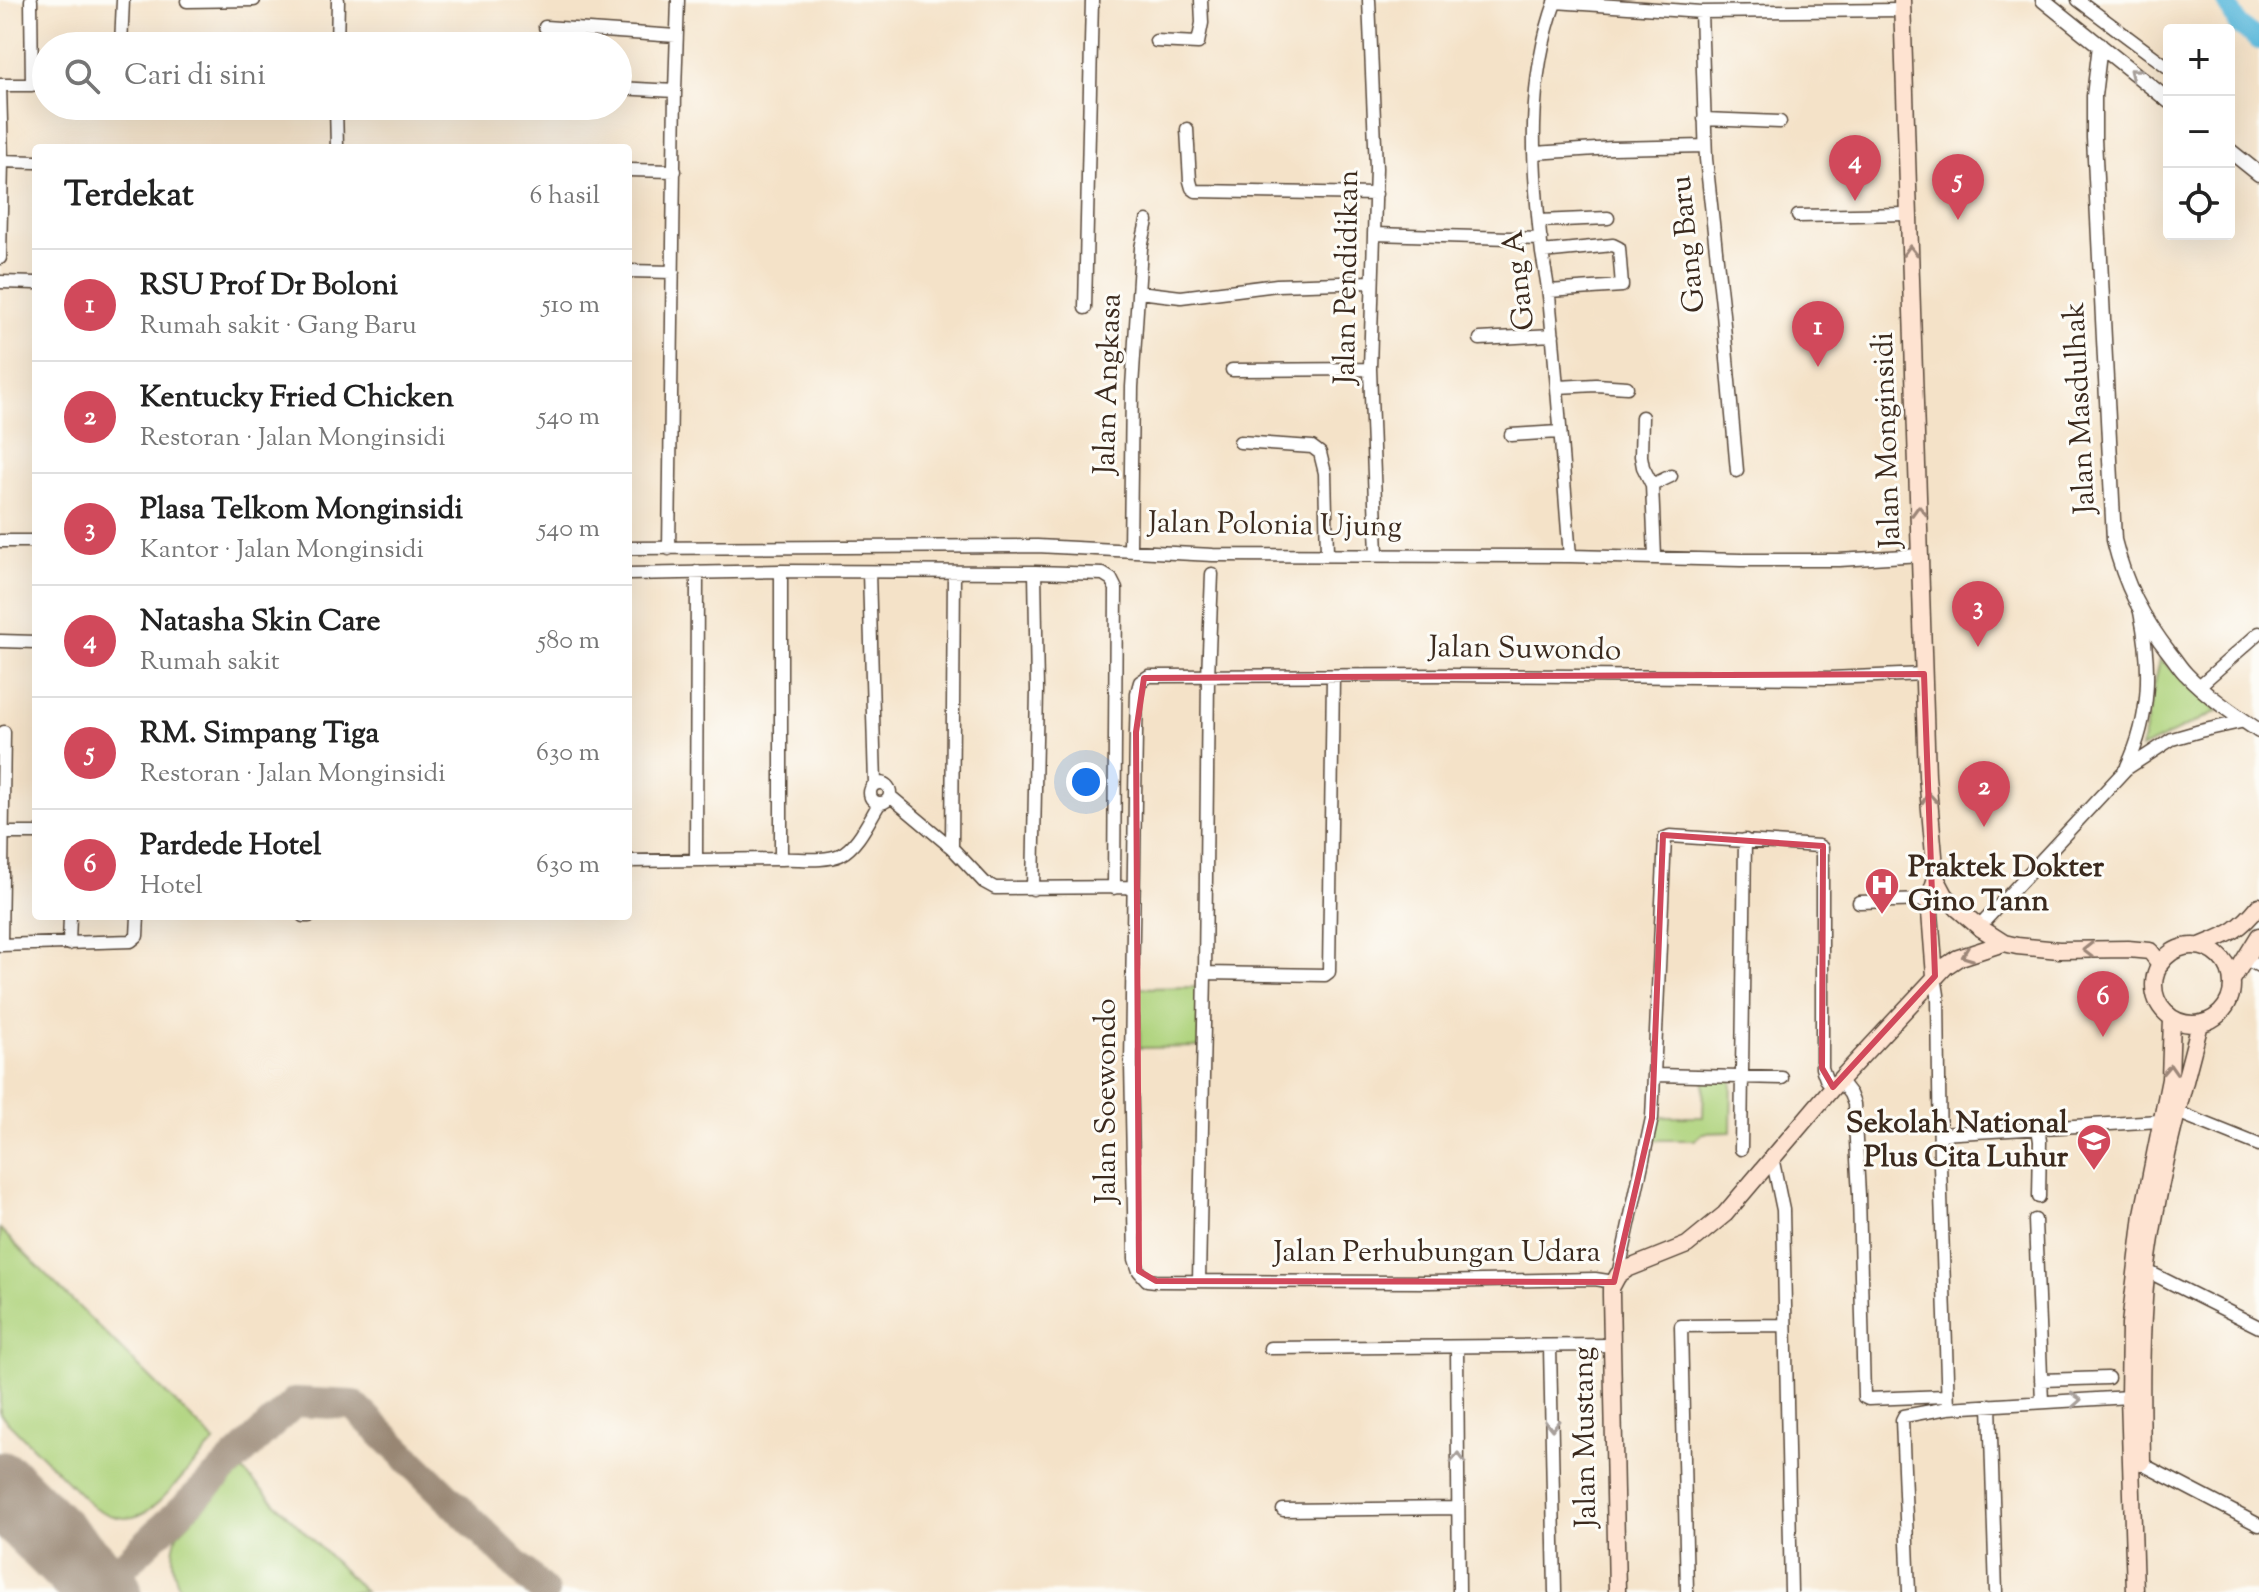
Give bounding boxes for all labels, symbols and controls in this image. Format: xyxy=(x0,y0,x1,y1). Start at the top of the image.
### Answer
map controls xyxy=(2163,24,2235,240)
button: + xyxy=(2163,24,2235,96)
search box xyxy=(32,32,632,120)
icon: search xyxy=(60,54,104,98)
text: Cari di sini xyxy=(124,55,266,98)
one-way arrow xyxy=(2129,68,2143,83)
button: − xyxy=(2163,96,2235,168)
pin: 4 xyxy=(1829,135,1881,201)
pin: 5 xyxy=(1932,154,1984,220)
button: locate xyxy=(2163,168,2235,240)
street label: Jalan Pendidikan xyxy=(1325,169,1371,387)
text: Terdekat xyxy=(64,172,194,221)
street label: Gang Baru xyxy=(1660,173,1718,315)
text: 6 hasil xyxy=(529,178,600,215)
street label: Gang A xyxy=(1492,227,1548,333)
one-way arrow xyxy=(1901,244,1918,257)
text: RSU Prof Dr Boloni xyxy=(140,265,398,308)
text: 1 xyxy=(86,287,94,324)
text: 510 m xyxy=(542,287,600,324)
street label: Jalan Angkasa xyxy=(1084,293,1134,477)
pin: 1 xyxy=(1792,301,1844,367)
street label: Jalan Masdulhak xyxy=(2054,301,2108,517)
text: Rumah sakit · Gang Baru xyxy=(140,308,417,345)
street label: Jalan Monginsidi xyxy=(1863,331,1913,551)
text: Kentucky Fried Chicken xyxy=(140,377,454,420)
text: 2 xyxy=(84,399,96,436)
text: 540 m xyxy=(537,399,600,436)
text: Restoran · Jalan Monginsidi xyxy=(140,420,446,457)
text: Plasa Telkom Monginsidi xyxy=(140,489,463,532)
street label: Jalan Polonia Ujung xyxy=(1146,502,1402,550)
one-way arrow xyxy=(1911,504,1928,517)
text: 3 xyxy=(85,511,95,548)
text: 540 m xyxy=(537,511,600,548)
text: Kantor · Jalan Monginsidi xyxy=(140,532,424,569)
pin: 3 xyxy=(1952,581,2004,647)
text: Natasha Skin Care xyxy=(140,601,380,644)
text: 4 xyxy=(83,623,97,660)
text: 580 m xyxy=(537,623,600,660)
street label: Jalan Suwondo xyxy=(1426,627,1622,673)
text: Rumah sakit xyxy=(140,644,280,681)
text: RM. Simpang Tiga xyxy=(140,713,379,756)
text: 5 xyxy=(86,735,94,772)
text: 630 m xyxy=(536,735,600,772)
text: Restoran · Jalan Monginsidi xyxy=(140,756,446,793)
pin: 2 xyxy=(1958,761,2010,827)
your location xyxy=(1066,762,1106,802)
one-way arrow xyxy=(1921,792,1938,805)
text: Pardede Hotel xyxy=(140,825,321,868)
text: 6 xyxy=(84,847,96,884)
text: 630 m xyxy=(536,847,600,884)
place label: Praktek Dokter Gino Tann xyxy=(1908,847,2105,924)
hospital icon: Praktek Dokter Gino Tann xyxy=(1863,866,1901,916)
text: Hotel xyxy=(140,868,203,905)
one-way arrow xyxy=(2081,941,2094,958)
one-way arrow xyxy=(1961,945,1975,962)
pin: 6 xyxy=(2077,971,2129,1037)
street label: Jalan Soewondo xyxy=(1086,998,1129,1206)
one-way arrow xyxy=(2161,1063,2178,1076)
place label: Sekolah National Plus Cita Luhur xyxy=(1846,1103,2069,1180)
school or university icon: Sekolah National Plus Cita Luhur xyxy=(2075,1122,2113,1172)
street label: Jalan Perhubungan Udara xyxy=(1272,1232,1601,1275)
street label: Jalan Mustang xyxy=(1563,1346,1609,1530)
one-way arrow xyxy=(2070,1392,2083,1409)
one-way arrow xyxy=(1543,1419,1560,1432)
one-way arrow xyxy=(1449,1451,1467,1464)

